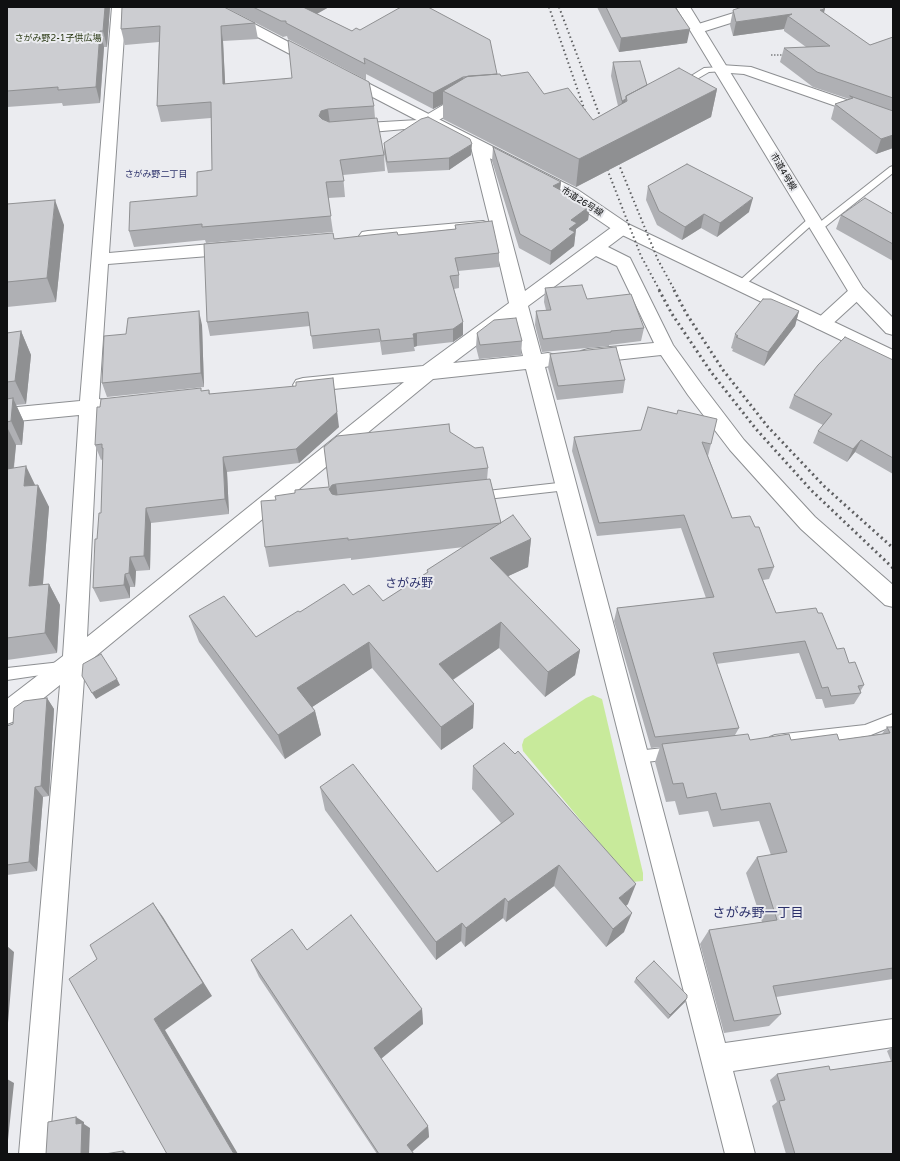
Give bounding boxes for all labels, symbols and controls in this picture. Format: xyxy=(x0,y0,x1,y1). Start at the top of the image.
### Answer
park label: さがみ野2-1子供広場 xyxy=(15,34,101,44)
street label: 市道4号線 xyxy=(768,151,798,193)
district label: さがみ野二丁目 xyxy=(125,170,187,180)
street label: 市道26号線 xyxy=(559,185,605,219)
district label: さがみ野 xyxy=(385,577,433,591)
district label: さがみ野一丁目 xyxy=(713,906,803,922)

